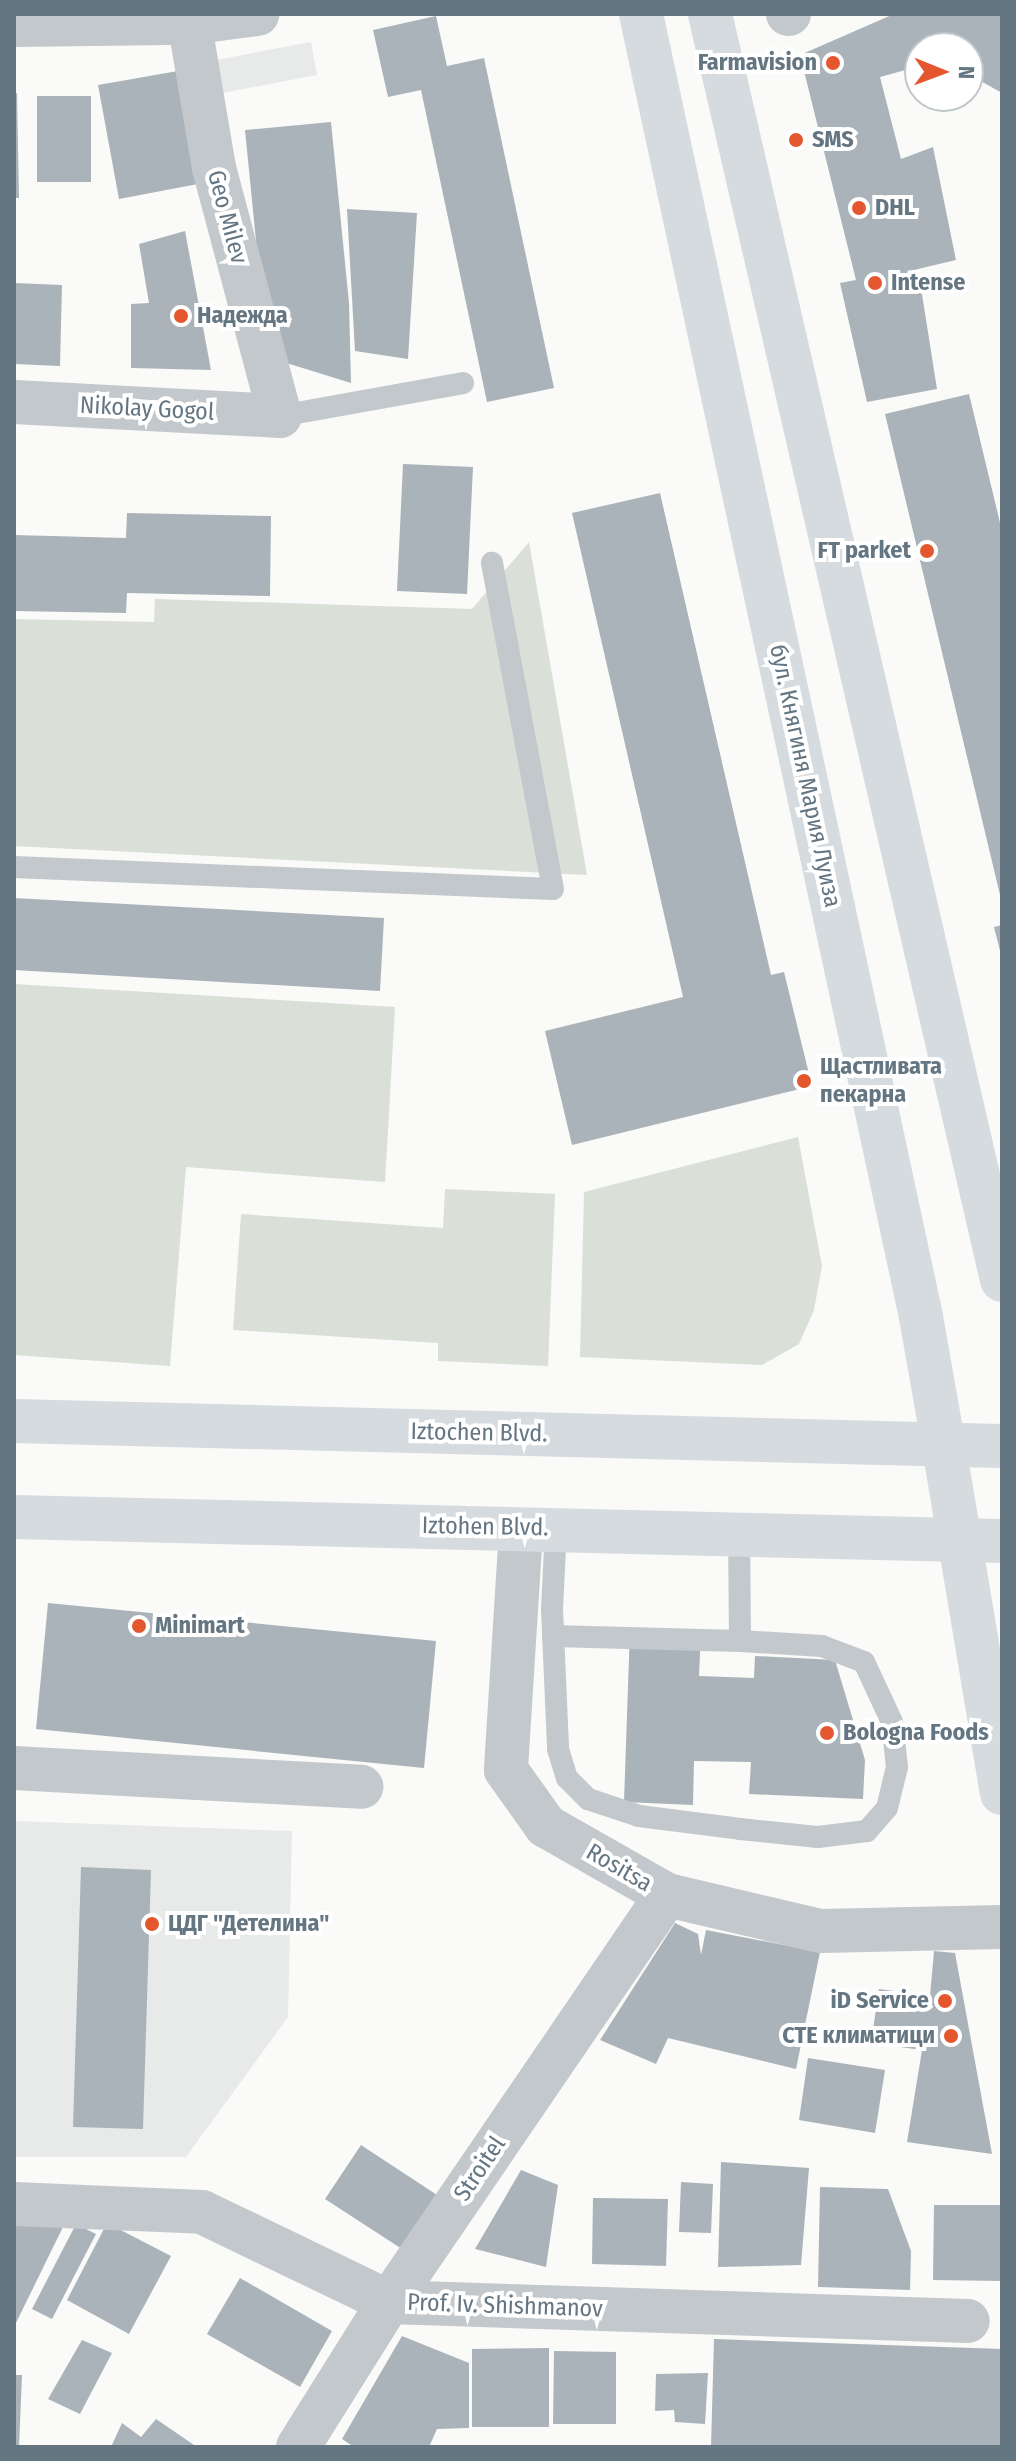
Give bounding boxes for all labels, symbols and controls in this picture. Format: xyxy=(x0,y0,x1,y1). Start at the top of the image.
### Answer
north arrow xyxy=(904,32,984,112)
place label: Farmavision xyxy=(698,49,817,77)
marker: Farmavision xyxy=(824,54,842,72)
text: N xyxy=(953,66,980,79)
place label: SMS xyxy=(812,126,854,154)
marker: SMS xyxy=(787,131,805,149)
street label: Geo Milev xyxy=(201,167,253,267)
place label: DHL xyxy=(875,194,915,222)
marker: DHL xyxy=(850,199,868,217)
place label: Intense xyxy=(891,269,965,297)
marker: Intense xyxy=(866,274,884,292)
place label: Надежда xyxy=(197,302,288,330)
marker: Надежда xyxy=(172,307,190,325)
street label: Nikolay Gogol xyxy=(79,391,215,427)
place label: FT parket xyxy=(818,537,911,565)
marker: FT parket xyxy=(918,542,936,560)
street label: бул. Княгиня Мария Луиза xyxy=(763,642,847,910)
place label: Щастливата пекарна xyxy=(820,1053,942,1109)
marker: Щастливата пекарна xyxy=(795,1072,813,1090)
street label: Iztochen Blvd. xyxy=(410,1417,548,1449)
street label: Iztohen Blvd. xyxy=(422,1511,548,1543)
place label: Minimart xyxy=(155,1612,245,1640)
marker: Minimart xyxy=(130,1617,148,1635)
place label: Bologna Foods xyxy=(843,1719,989,1747)
marker: Bologna Foods xyxy=(818,1724,836,1742)
street label: Rositsa xyxy=(581,1838,657,1898)
place label: ЦДГ "Детелина" xyxy=(168,1910,329,1938)
marker: ЦДГ "Детелина" xyxy=(143,1915,161,1933)
place label: iD Service xyxy=(830,1987,929,2015)
marker: iD Service xyxy=(936,1992,954,2010)
place label: СТЕ климатици xyxy=(782,2022,935,2050)
marker: СТЕ климатици xyxy=(942,2027,960,2045)
street label: Stroitel xyxy=(448,2131,512,2207)
street label: Prof. Iv. Shishmanov xyxy=(407,2288,603,2324)

